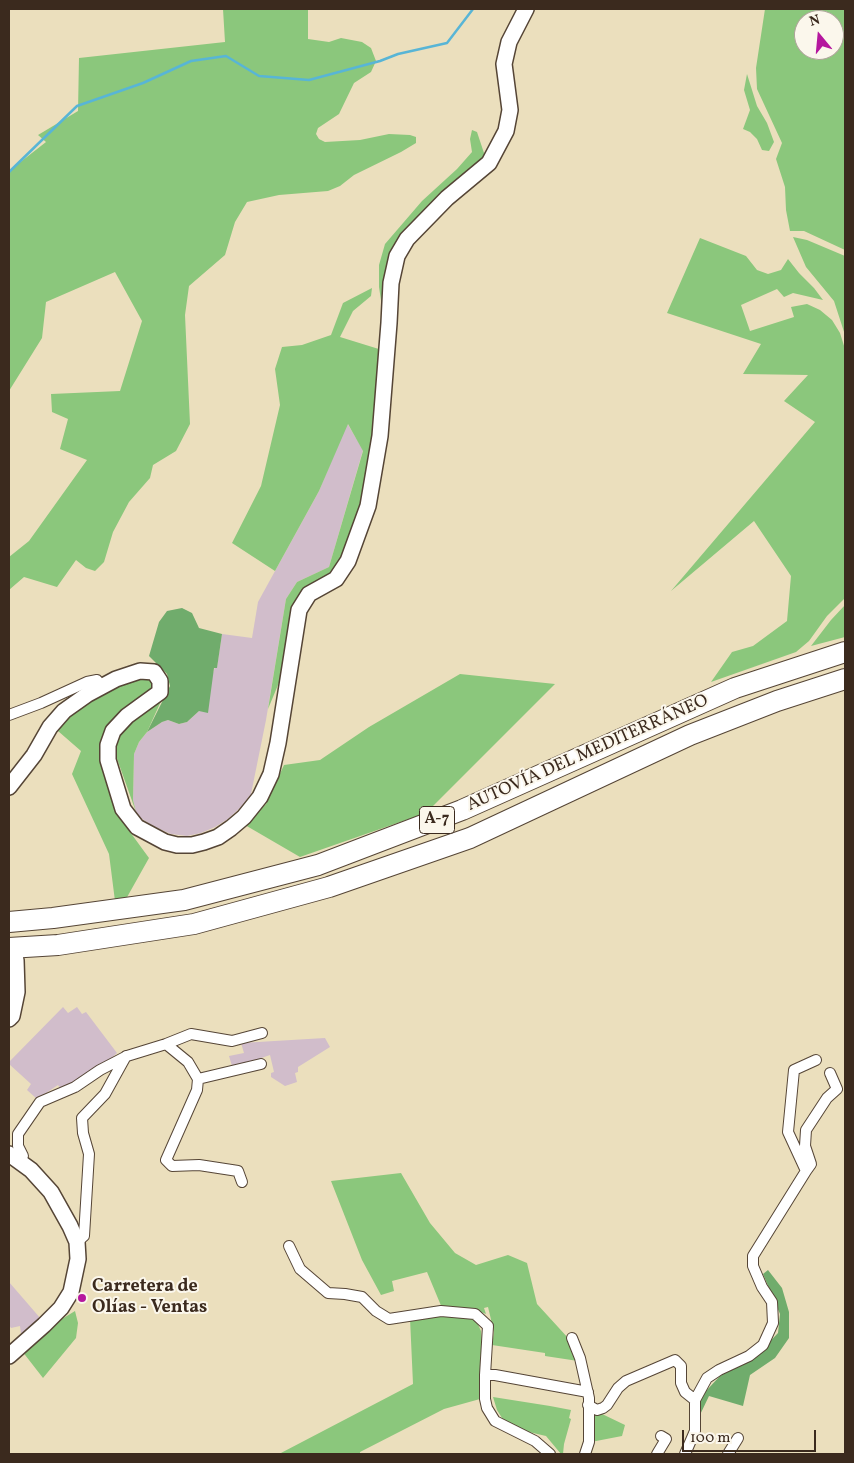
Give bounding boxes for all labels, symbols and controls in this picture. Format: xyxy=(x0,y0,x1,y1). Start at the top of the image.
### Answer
north arrow xyxy=(794,10,844,60)
text: N xyxy=(807,11,822,32)
street label: AUTOVÍA DEL MEDITERRÁNEO xyxy=(464,691,712,817)
road number: A-7 xyxy=(420,806,454,834)
place label: Carretera de Olías - Ventas xyxy=(92,1277,207,1320)
marker: Carretera de Olías - Ventas xyxy=(76,1292,88,1304)
scale bar xyxy=(684,1420,818,1452)
text: 100 m xyxy=(690,1428,730,1449)

